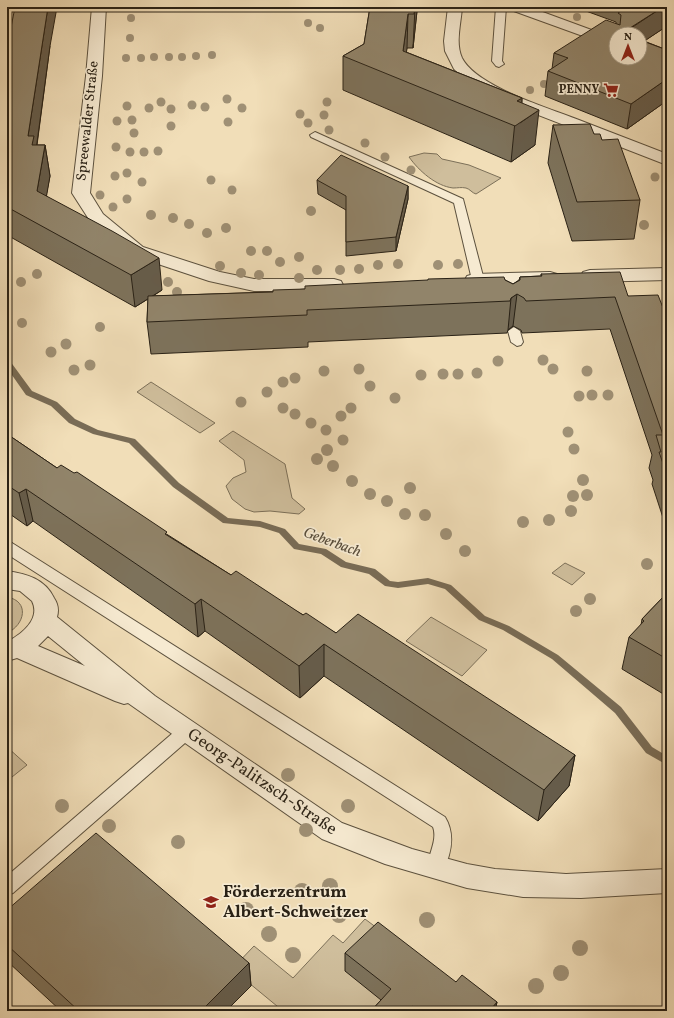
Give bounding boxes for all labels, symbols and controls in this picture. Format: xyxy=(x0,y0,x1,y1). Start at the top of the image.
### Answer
north arrow xyxy=(608,26,648,66)
text: N xyxy=(624,30,632,45)
street label: Spreewalder Straße xyxy=(72,60,104,182)
supermarket icon: PENNY xyxy=(602,81,620,99)
place label: PENNY xyxy=(559,82,599,98)
water label: Geberbach xyxy=(300,523,364,563)
street label: Georg-Palitzsch-Straße xyxy=(183,723,341,841)
place label: Förderzentrum Albert-Schweitzer xyxy=(223,881,368,924)
school or university icon: Förderzentrum Albert-Schweitzer xyxy=(202,893,220,911)

